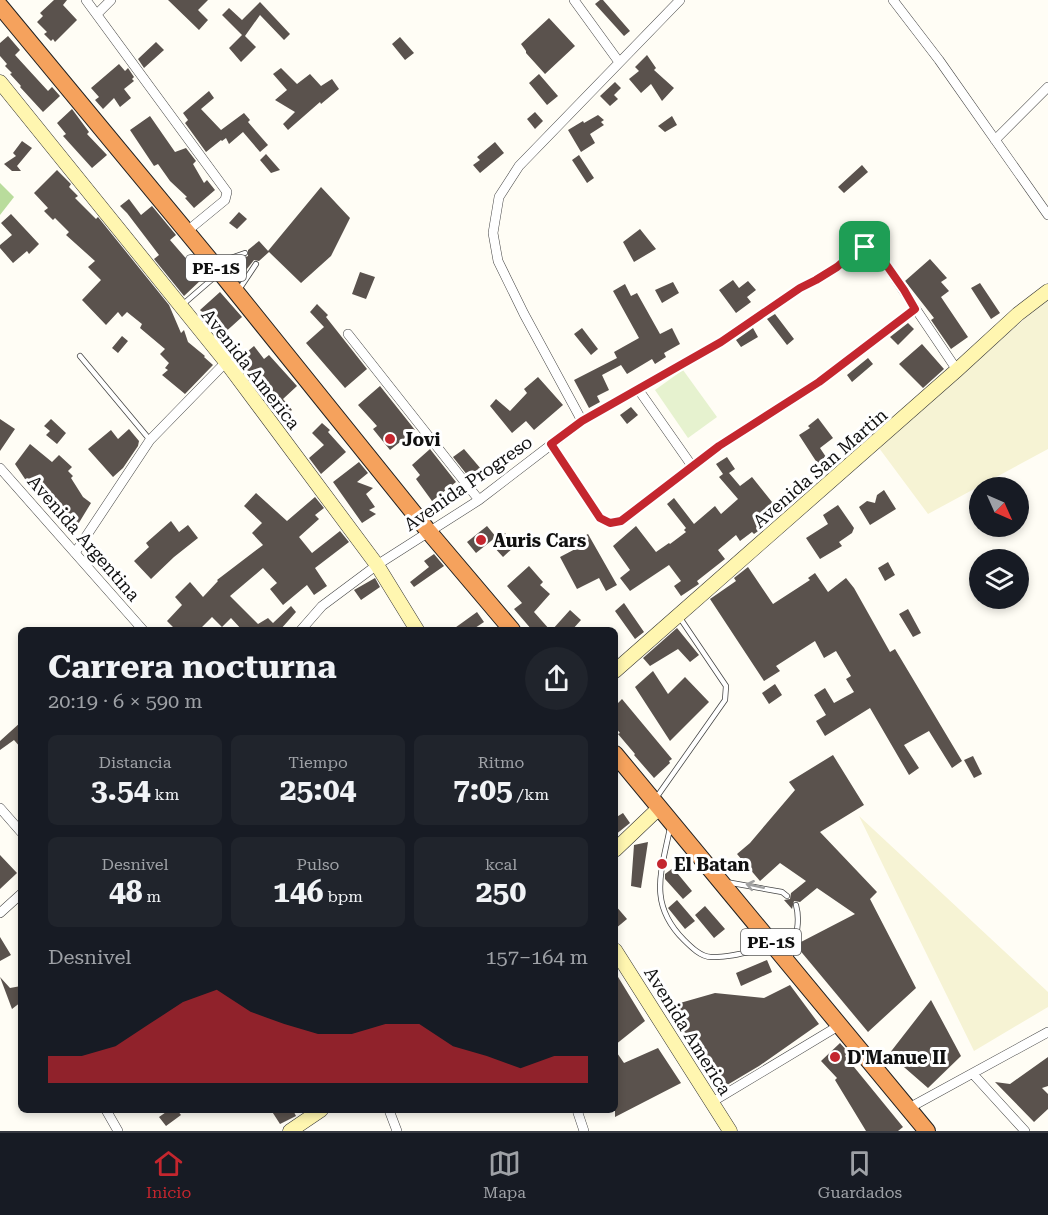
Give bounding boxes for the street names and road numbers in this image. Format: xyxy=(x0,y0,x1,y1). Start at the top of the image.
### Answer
road number: PE-1S xyxy=(186,255,246,281)
street label: Avenida America xyxy=(197,305,305,434)
street label: Avenida San Martin xyxy=(749,404,892,532)
street label: Avenida Progreso xyxy=(400,431,536,535)
street label: Avenida Argentina xyxy=(24,471,145,605)
road number: PE-1S xyxy=(741,929,801,955)
street label: Avenida America xyxy=(640,963,736,1099)

